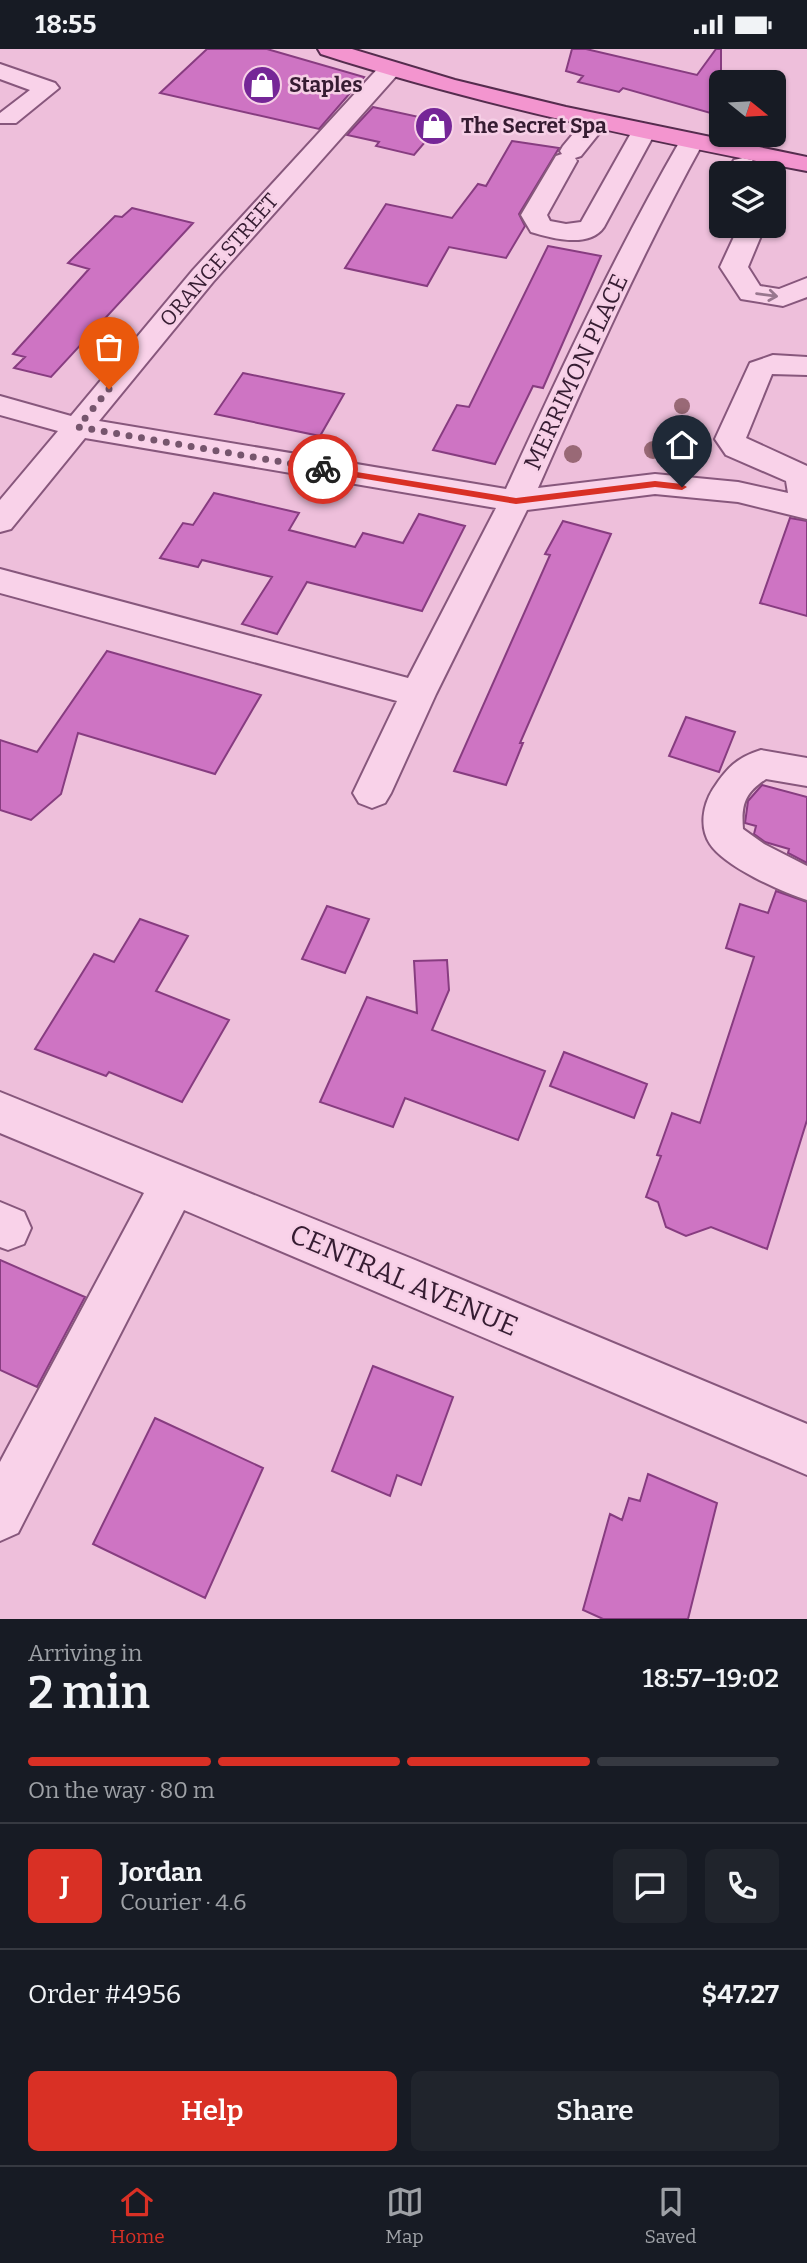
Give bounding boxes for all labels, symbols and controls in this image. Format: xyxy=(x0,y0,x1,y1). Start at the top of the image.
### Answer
text: 18:55 xyxy=(35,9,96,40)
shop icon: Staples xyxy=(241,64,283,106)
north arrow xyxy=(709,70,786,147)
map controls xyxy=(709,70,786,238)
place label: Staples xyxy=(289,72,363,98)
shop icon: The Secret Spa xyxy=(413,105,455,147)
place label: The Secret Spa xyxy=(461,113,607,139)
button: layers xyxy=(709,161,786,238)
street label: ORANGE STREET xyxy=(154,188,284,332)
street label: MERRIMON PLACE xyxy=(518,270,634,474)
one-way arrow xyxy=(755,289,778,302)
pin xyxy=(79,317,139,389)
icon: bag xyxy=(90,328,128,366)
pin xyxy=(652,415,712,487)
icon: home xyxy=(663,426,701,464)
courier xyxy=(288,434,358,504)
icon: bike xyxy=(304,450,342,488)
street label: CENTRAL AVENUE xyxy=(285,1217,523,1343)
text: Arriving in xyxy=(28,1639,142,1667)
text: 18:57–19:02 xyxy=(642,1663,779,1694)
text: 2 min xyxy=(28,1665,150,1720)
text: On the way · 80 m xyxy=(28,1776,215,1804)
button: chat xyxy=(613,1849,687,1923)
button: phone xyxy=(705,1849,779,1923)
text: Jordan xyxy=(120,1857,202,1888)
text: J xyxy=(61,1871,69,1902)
text: Courier · 4.6 xyxy=(120,1888,247,1916)
text: Order #4956 xyxy=(28,1979,181,2010)
text: $47.27 xyxy=(702,1979,779,2010)
button: Help xyxy=(28,2071,397,2151)
button: Share xyxy=(411,2071,779,2151)
tab: Home xyxy=(110,2183,165,2248)
tab: Map xyxy=(385,2183,424,2248)
tab: Saved xyxy=(644,2183,697,2248)

